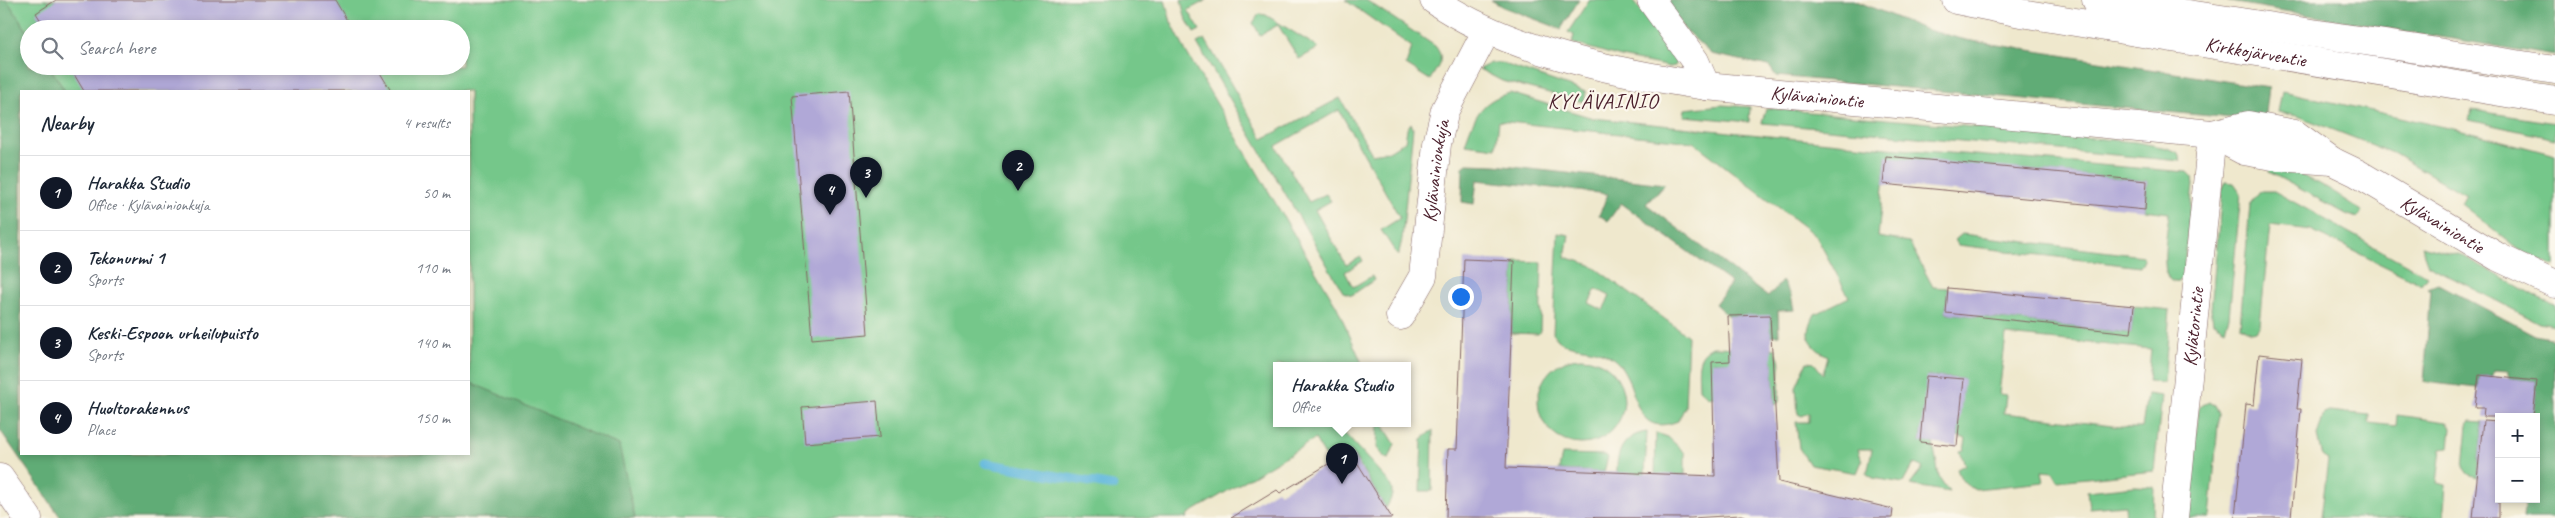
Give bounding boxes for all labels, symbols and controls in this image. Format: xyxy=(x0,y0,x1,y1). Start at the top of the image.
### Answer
search box xyxy=(20,20,470,75)
street label: Kirkkojärventie xyxy=(2203,31,2309,73)
icon: search xyxy=(38,34,66,62)
text: Search here xyxy=(78,36,155,60)
street label: Kylävainiontie xyxy=(1769,80,1866,113)
district label: KYLÄVAINIO xyxy=(1548,88,1660,114)
text: Nearby xyxy=(40,110,93,136)
text: 4 results xyxy=(403,113,450,133)
street label: Kylävainionkuja xyxy=(1416,115,1455,223)
pin: 2 xyxy=(1002,150,1034,191)
pin: 3 xyxy=(850,157,882,198)
text: Harakka Studio xyxy=(87,171,189,195)
pin: 4 xyxy=(814,174,846,215)
text: 1 xyxy=(52,183,60,203)
text: 50 m xyxy=(423,183,450,203)
street label: Kylävainiontie xyxy=(2396,189,2490,259)
text: Office · Kylävainionkuja xyxy=(87,195,209,215)
text: Tekonurmi 1 xyxy=(87,246,165,270)
text: 2 xyxy=(52,258,60,278)
text: 110 m xyxy=(416,258,450,278)
text: Sports xyxy=(87,270,123,290)
your location xyxy=(1448,284,1474,310)
street label: Kylätorintie xyxy=(2177,285,2209,367)
text: Keski-Espoon urheilupuisto xyxy=(87,321,258,345)
text: 3 xyxy=(52,333,60,353)
text: 140 m xyxy=(416,333,450,353)
text: Sports xyxy=(87,345,123,365)
popup xyxy=(1273,362,1411,427)
text: Harakka Studio xyxy=(1291,373,1393,397)
text: Huoltorakennus xyxy=(87,396,188,420)
text: Office xyxy=(1291,397,1320,417)
text: 4 xyxy=(52,408,60,428)
text: 150 m xyxy=(416,408,450,428)
map controls xyxy=(2495,413,2540,503)
button: + xyxy=(2495,413,2540,458)
text: Place xyxy=(87,420,115,440)
pin: 1 xyxy=(1326,443,1358,484)
button: − xyxy=(2495,458,2540,503)

